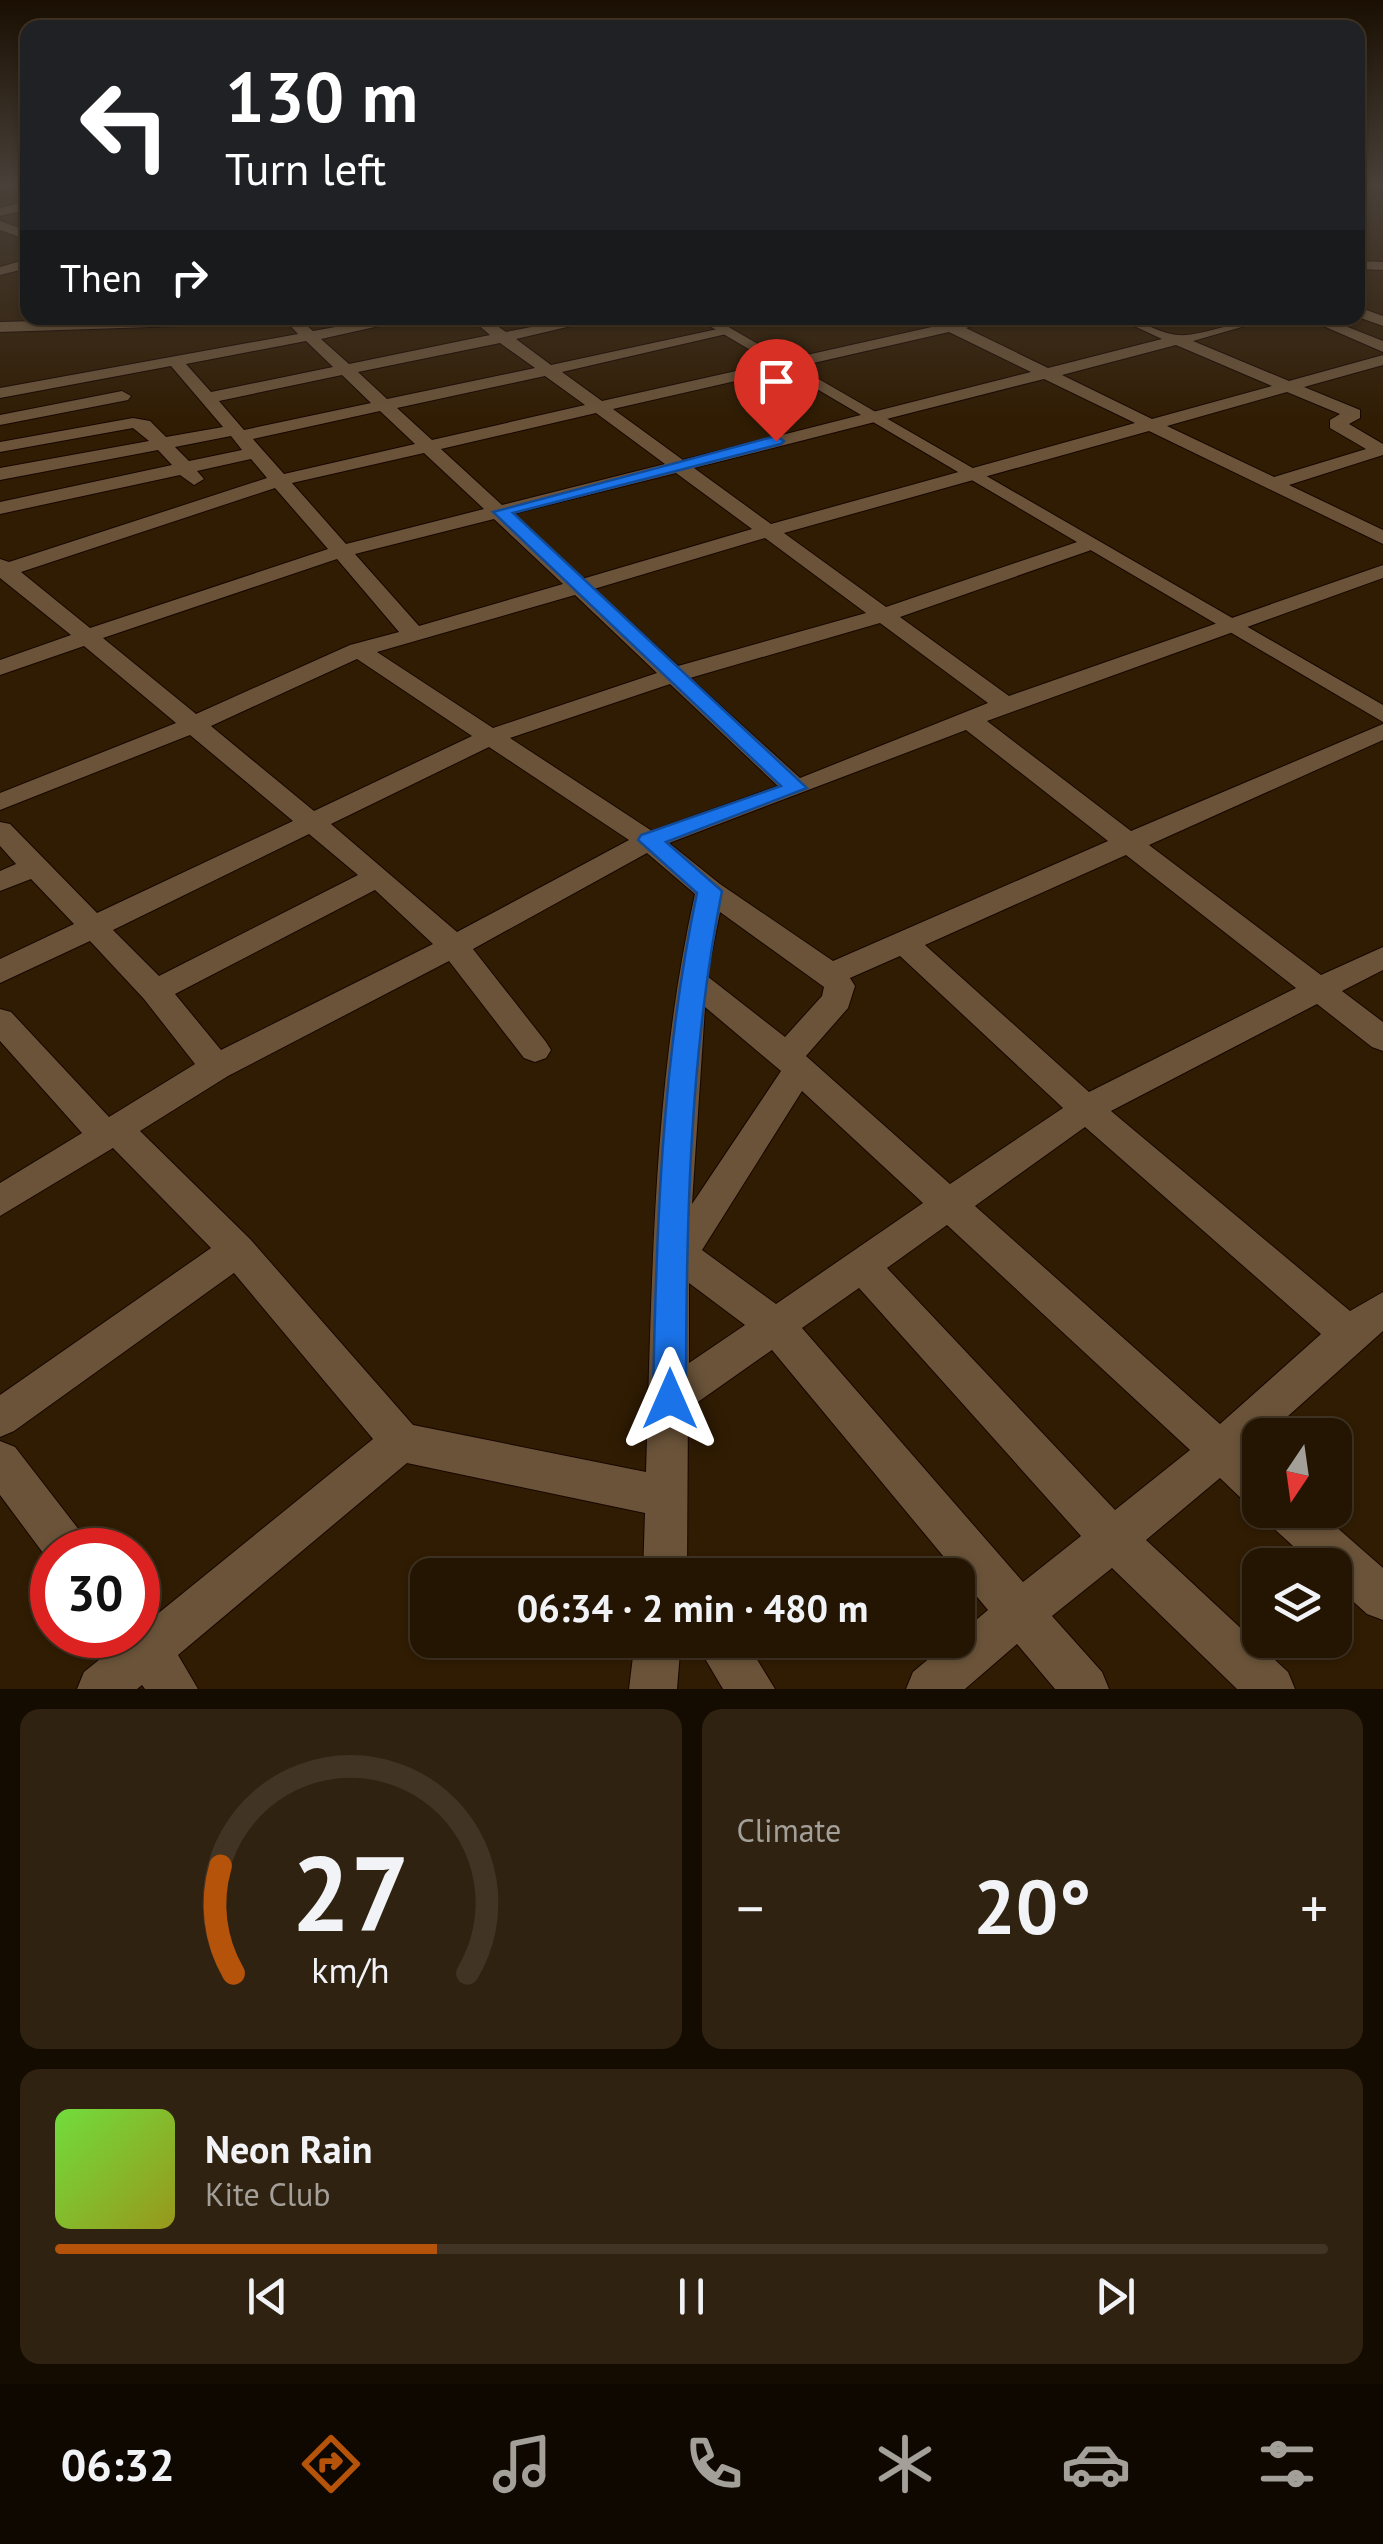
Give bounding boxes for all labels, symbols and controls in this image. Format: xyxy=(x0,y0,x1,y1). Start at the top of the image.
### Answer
text: 130 m xyxy=(225,51,418,141)
icon: left xyxy=(60,60,190,190)
text: Turn left xyxy=(225,139,386,197)
icon: right xyxy=(162,250,217,305)
text: Then xyxy=(60,253,142,302)
pin xyxy=(734,339,819,442)
icon: arrive xyxy=(749,354,804,409)
position arrow xyxy=(618,1347,722,1451)
north arrow xyxy=(1242,1418,1352,1528)
map controls xyxy=(1242,1418,1352,1658)
speed limit sign: 30 xyxy=(30,1528,160,1658)
button: layers xyxy=(1242,1548,1352,1658)
text: 06:34 · 2 min · 480 m xyxy=(517,1583,868,1632)
text: Climate xyxy=(737,1809,841,1851)
text: 27 xyxy=(292,1825,410,1960)
text: 20° xyxy=(973,1858,1091,1955)
text: − xyxy=(737,1872,764,1943)
text: + xyxy=(1300,1872,1328,1943)
text: km/h xyxy=(312,1947,390,1993)
text: Neon Rain xyxy=(205,2124,372,2173)
text: Kite Club xyxy=(205,2173,331,2215)
icon: previous xyxy=(240,2269,295,2324)
icon: pause xyxy=(664,2269,719,2324)
icon: next xyxy=(1088,2269,1143,2324)
icon: directions xyxy=(296,2429,366,2499)
icon: music xyxy=(487,2429,557,2499)
icon: phone xyxy=(679,2429,749,2499)
icon: climate xyxy=(870,2429,940,2499)
icon: car xyxy=(1061,2429,1131,2499)
icon: filters xyxy=(1252,2429,1322,2499)
text: 06:32 xyxy=(61,2435,175,2493)

